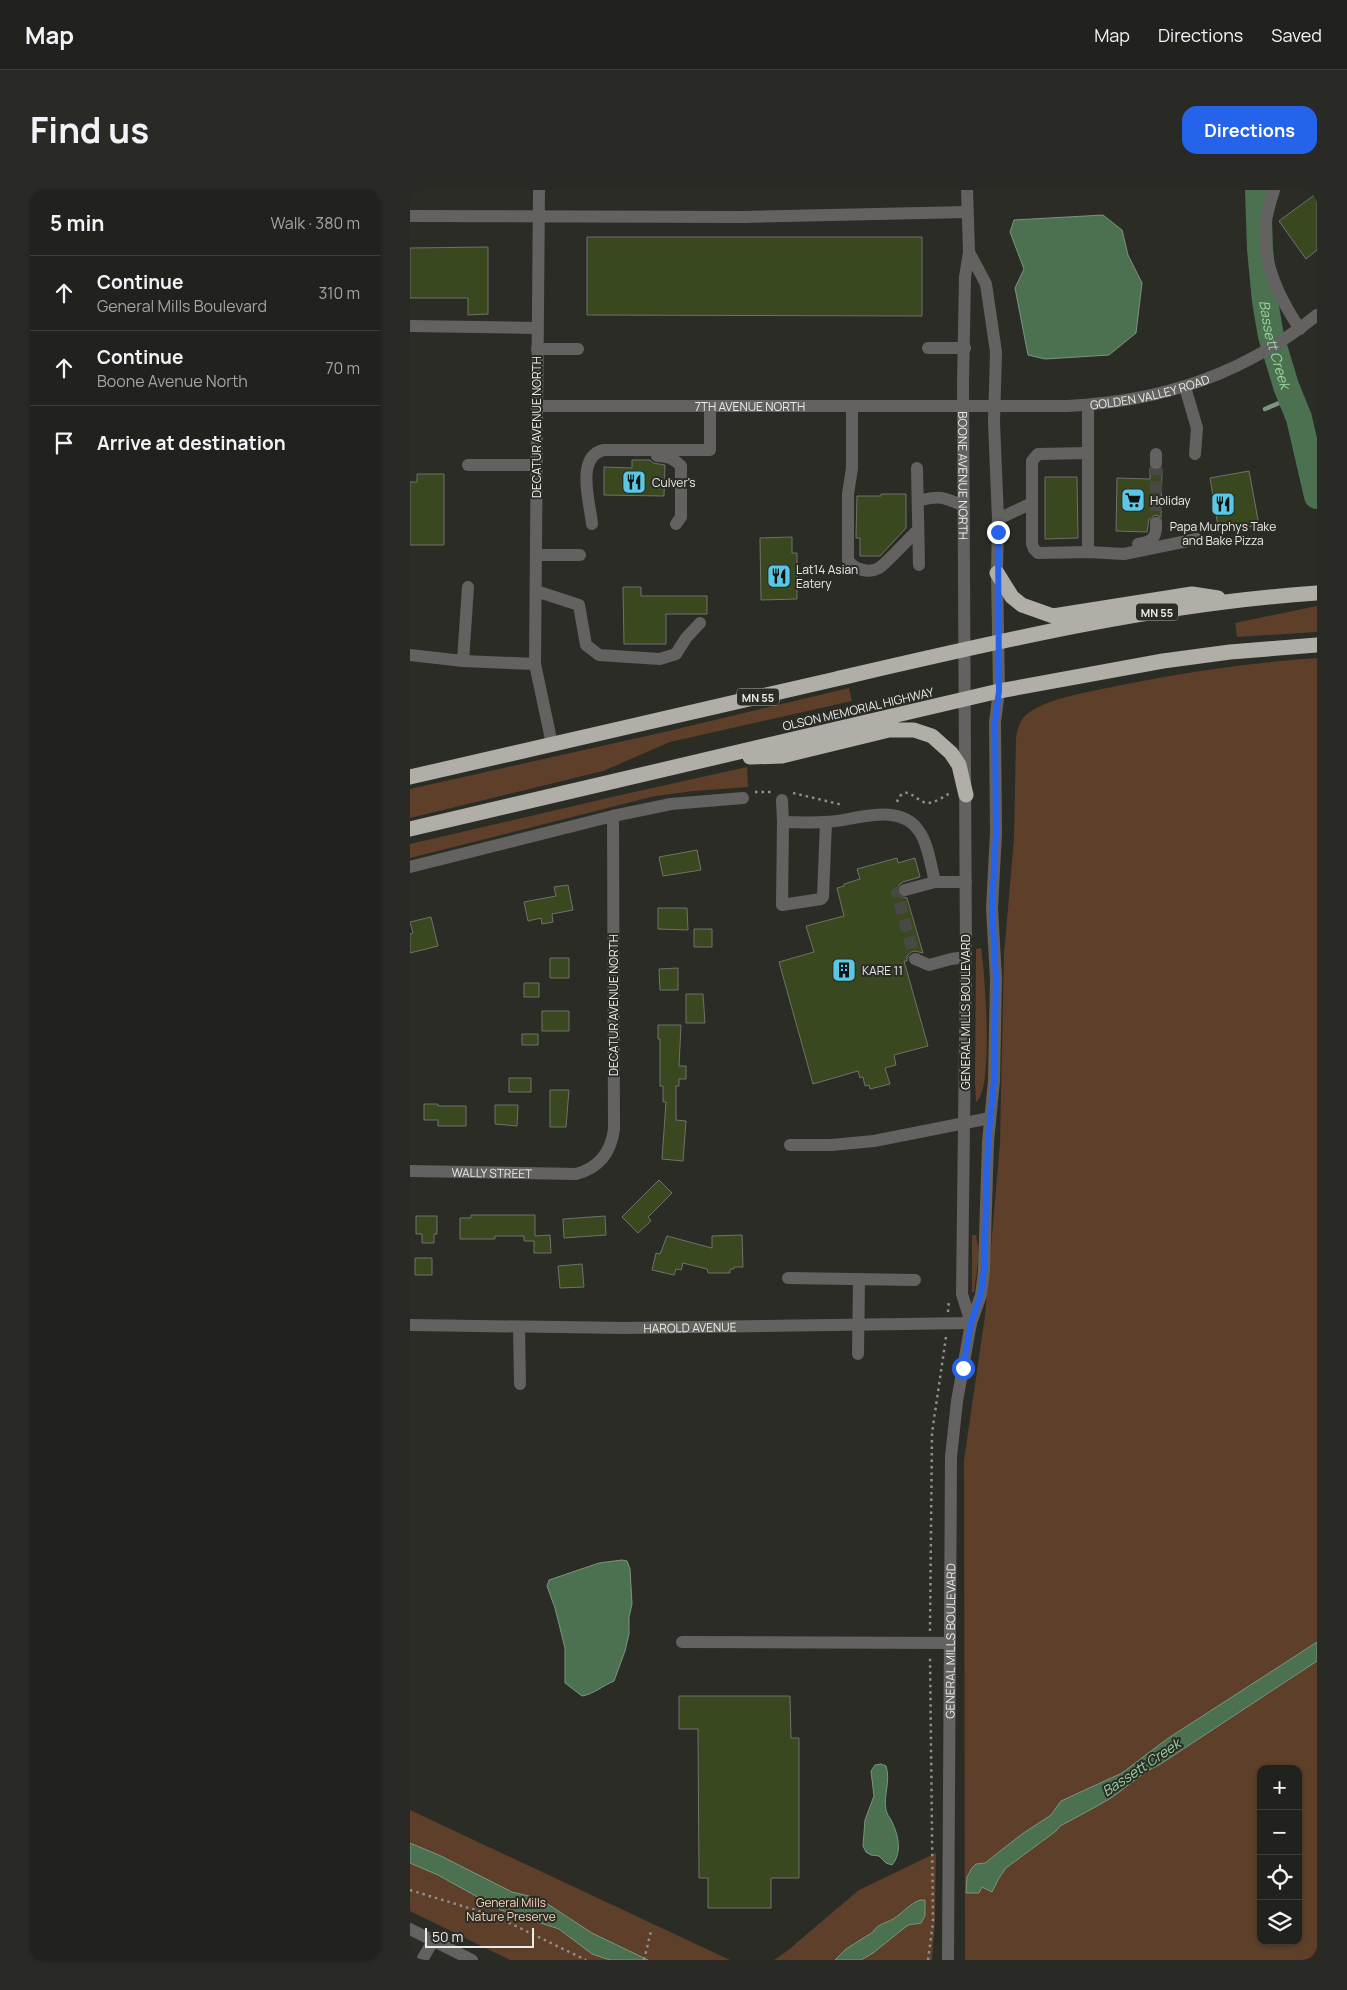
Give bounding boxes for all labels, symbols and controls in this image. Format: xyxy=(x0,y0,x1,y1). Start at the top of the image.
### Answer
text: Map xyxy=(25,18,74,51)
text: Map xyxy=(1094,23,1130,47)
text: Directions xyxy=(1158,23,1243,47)
text: Saved xyxy=(1271,23,1322,47)
text: Find us xyxy=(30,106,149,154)
button: Directions xyxy=(1182,106,1317,154)
text: 5 min xyxy=(50,209,104,237)
text: Walk · 380 m xyxy=(271,212,360,234)
text: Continue xyxy=(97,269,183,295)
icon: ahead xyxy=(50,279,78,307)
text: 310 m xyxy=(318,282,360,304)
text: General Mills Boulevard xyxy=(97,295,267,317)
water label: Bassett Creek xyxy=(1256,299,1296,393)
text: Continue xyxy=(97,344,183,370)
icon: ahead xyxy=(50,354,78,382)
street label: DECATUR AVENUE NORTH xyxy=(528,356,545,498)
text: 70 m xyxy=(325,357,360,379)
text: Boone Avenue North xyxy=(97,370,248,392)
street label: GOLDEN VALLEY ROAD xyxy=(1089,370,1212,413)
street label: 7TH AVENUE NORTH xyxy=(695,398,805,415)
street label: BOONE AVENUE NORTH xyxy=(955,411,972,540)
icon: arrive xyxy=(50,429,78,457)
text: Arrive at destination xyxy=(97,430,286,456)
restaurant icon: Culver's xyxy=(621,469,647,495)
place label: Culver's xyxy=(652,474,696,491)
supermarket icon: Holiday xyxy=(1120,487,1146,513)
restaurant icon: Papa Murphys Take and Bake Pizza xyxy=(1210,491,1236,517)
place label: Holiday xyxy=(1150,492,1191,509)
place label: Papa Murphys Take and Bake Pizza xyxy=(1170,518,1276,549)
route end xyxy=(987,521,1010,544)
place label: Lat14 Asian Eatery xyxy=(796,561,858,592)
restaurant icon: Lat14 Asian Eatery xyxy=(766,563,792,589)
road number: MN 55 xyxy=(1136,604,1178,621)
street label: OLSON MEMORIAL HIGHWAY xyxy=(781,683,936,735)
road number: MN 55 xyxy=(737,688,779,706)
street label: DECATUR AVENUE NORTH xyxy=(605,934,622,1076)
street label: GENERAL MILLS BOULEVARD xyxy=(957,934,974,1090)
building icon: KARE 11 xyxy=(831,957,857,983)
place label: KARE 11 xyxy=(862,962,903,979)
street label: WALLY STREET xyxy=(451,1163,533,1182)
street label: HAROLD AVENUE xyxy=(643,1318,737,1336)
route start xyxy=(952,1357,975,1380)
street label: GENERAL MILLS BOULEVARD xyxy=(941,1563,959,1719)
water label: Bassett Creek xyxy=(1098,1733,1186,1800)
map controls xyxy=(1257,1765,1302,1945)
button: + xyxy=(1257,1765,1302,1810)
button: − xyxy=(1257,1810,1302,1855)
button: locate xyxy=(1257,1855,1302,1900)
park label: General Mills Nature Preserve xyxy=(466,1894,556,1925)
button: layers xyxy=(1257,1900,1302,1945)
scale bar xyxy=(425,1925,534,1948)
text: 50 m xyxy=(432,1927,463,1946)

